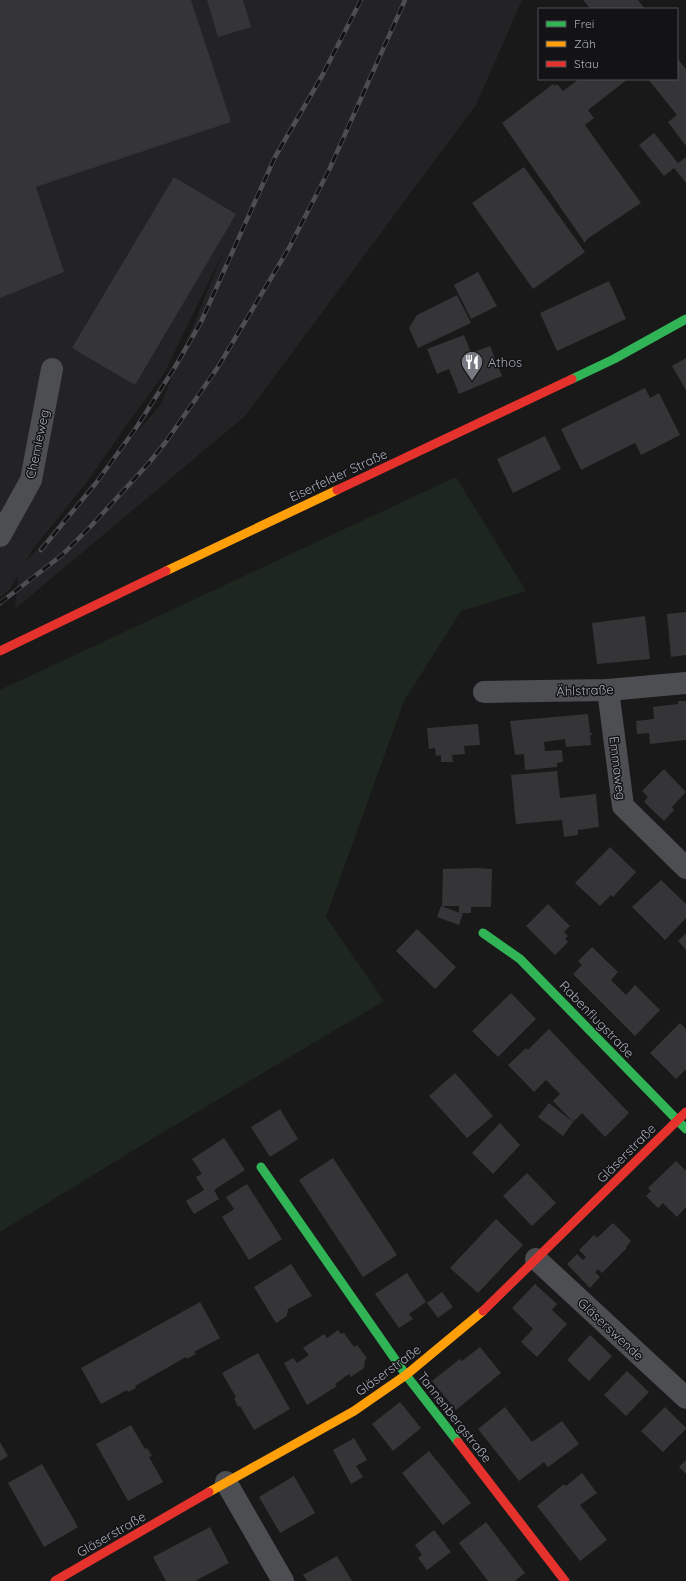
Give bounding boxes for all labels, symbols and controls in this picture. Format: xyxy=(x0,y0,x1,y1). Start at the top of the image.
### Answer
legend xyxy=(538,8,678,80)
text: Frei xyxy=(574,16,594,31)
text: Zäh xyxy=(574,36,596,51)
text: Stau xyxy=(574,56,599,71)
restaurant icon: Athos xyxy=(459,349,485,382)
place label: Athos xyxy=(488,354,522,370)
street label: Chemieweg xyxy=(22,408,52,480)
street label: Eiserfelder Straße xyxy=(286,445,390,505)
street label: Ählstraße xyxy=(556,681,614,699)
street label: Emmaweg xyxy=(606,735,630,801)
street label: Rabenflugstraße xyxy=(556,977,638,1061)
street label: Gläserstraße xyxy=(593,1120,659,1186)
street label: Gläserswende xyxy=(575,1294,647,1364)
street label: Gläserstraße xyxy=(352,1341,424,1399)
street label: Tannenbergstraße xyxy=(415,1368,495,1466)
street label: Gläserstraße xyxy=(74,1508,148,1560)

